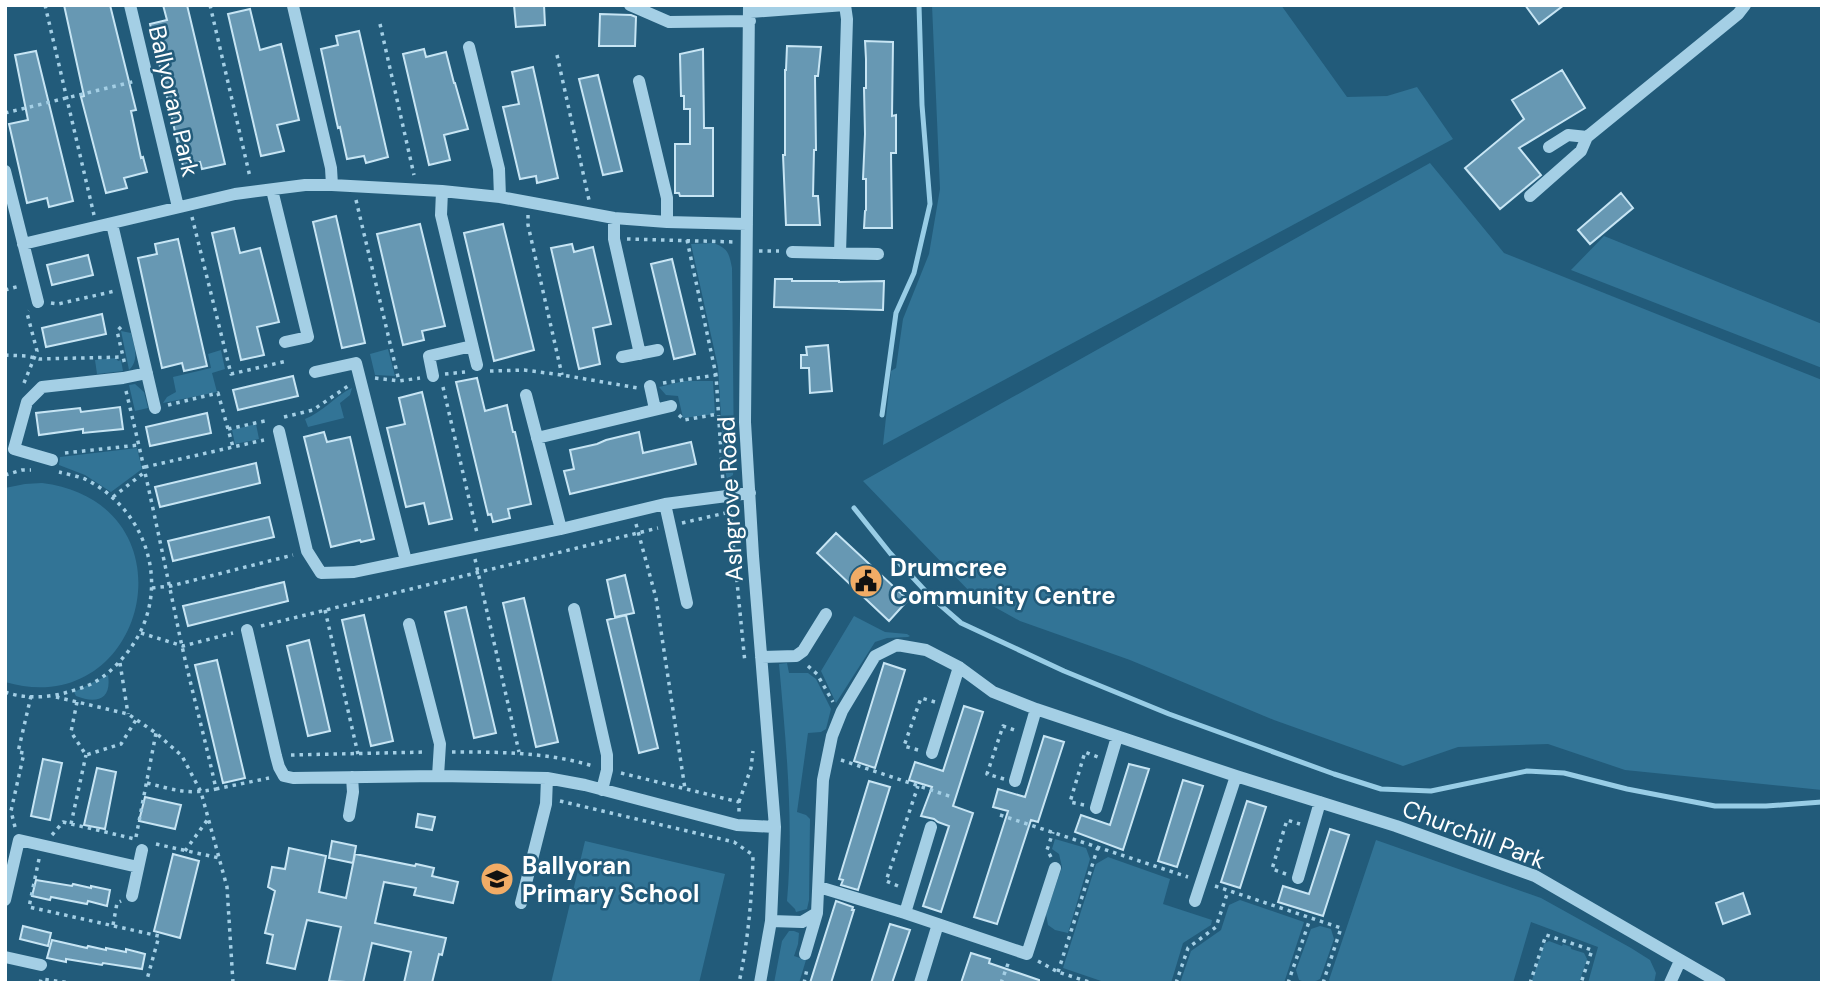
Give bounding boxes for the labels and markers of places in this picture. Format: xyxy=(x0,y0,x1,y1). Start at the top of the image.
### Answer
place label: Drumcree Community Centre xyxy=(890,552,1116,611)
public building icon: Drumcree Community Centre xyxy=(847,562,885,600)
place label: Ballyoran Primary School xyxy=(522,850,699,909)
school or university icon: Ballyoran Primary School xyxy=(478,860,516,898)

